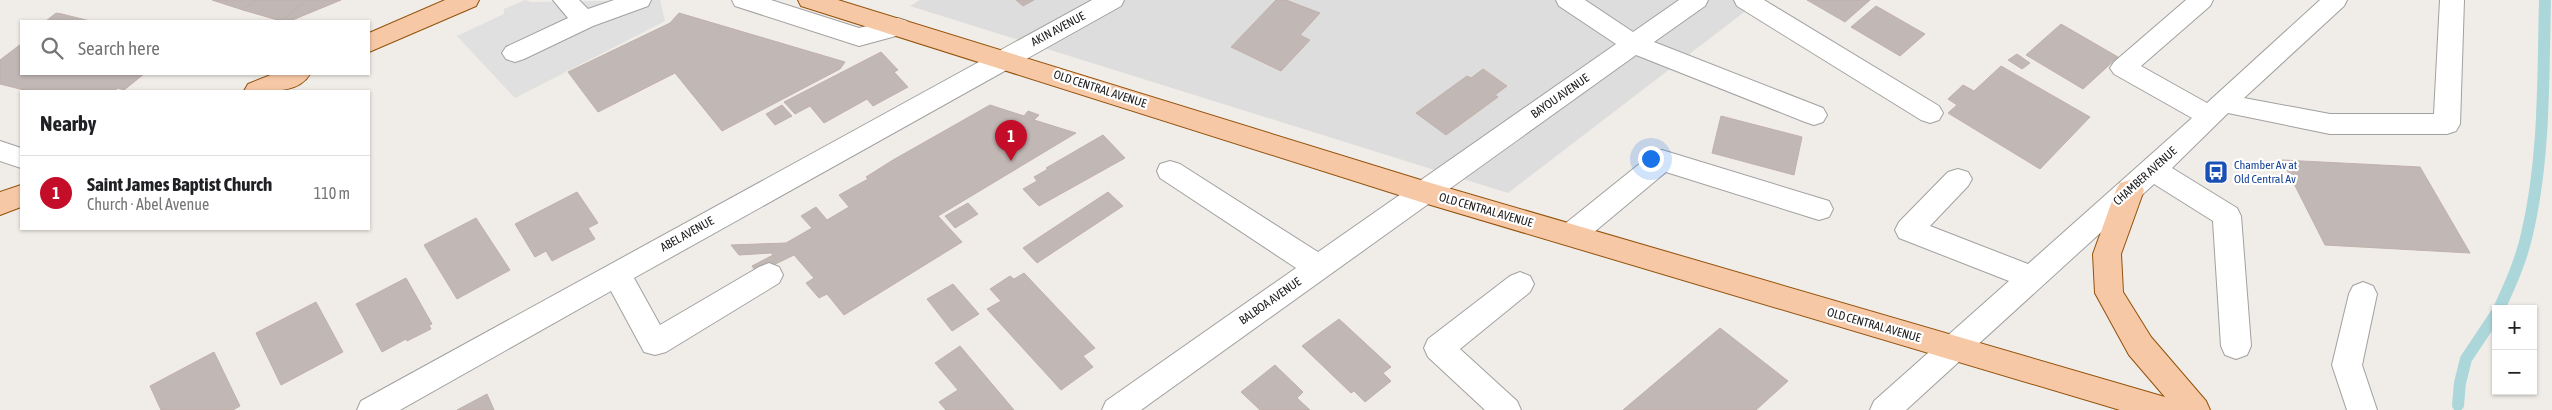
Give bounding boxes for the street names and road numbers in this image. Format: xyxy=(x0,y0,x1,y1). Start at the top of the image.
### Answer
street label: AKIN AVENUE xyxy=(1028,9,1088,49)
street label: OLD CENTRAL AVENUE xyxy=(1052,67,1148,111)
street label: BAYOU AVENUE xyxy=(1528,71,1592,121)
street label: CHAMBER AVENUE xyxy=(2110,144,2180,208)
street label: OLD CENTRAL AVENUE xyxy=(1437,190,1535,230)
street label: ABEL AVENUE xyxy=(658,214,716,254)
street label: BALBOA AVENUE xyxy=(1236,275,1304,327)
street label: OLD CENTRAL AVENUE xyxy=(1825,305,1923,345)

